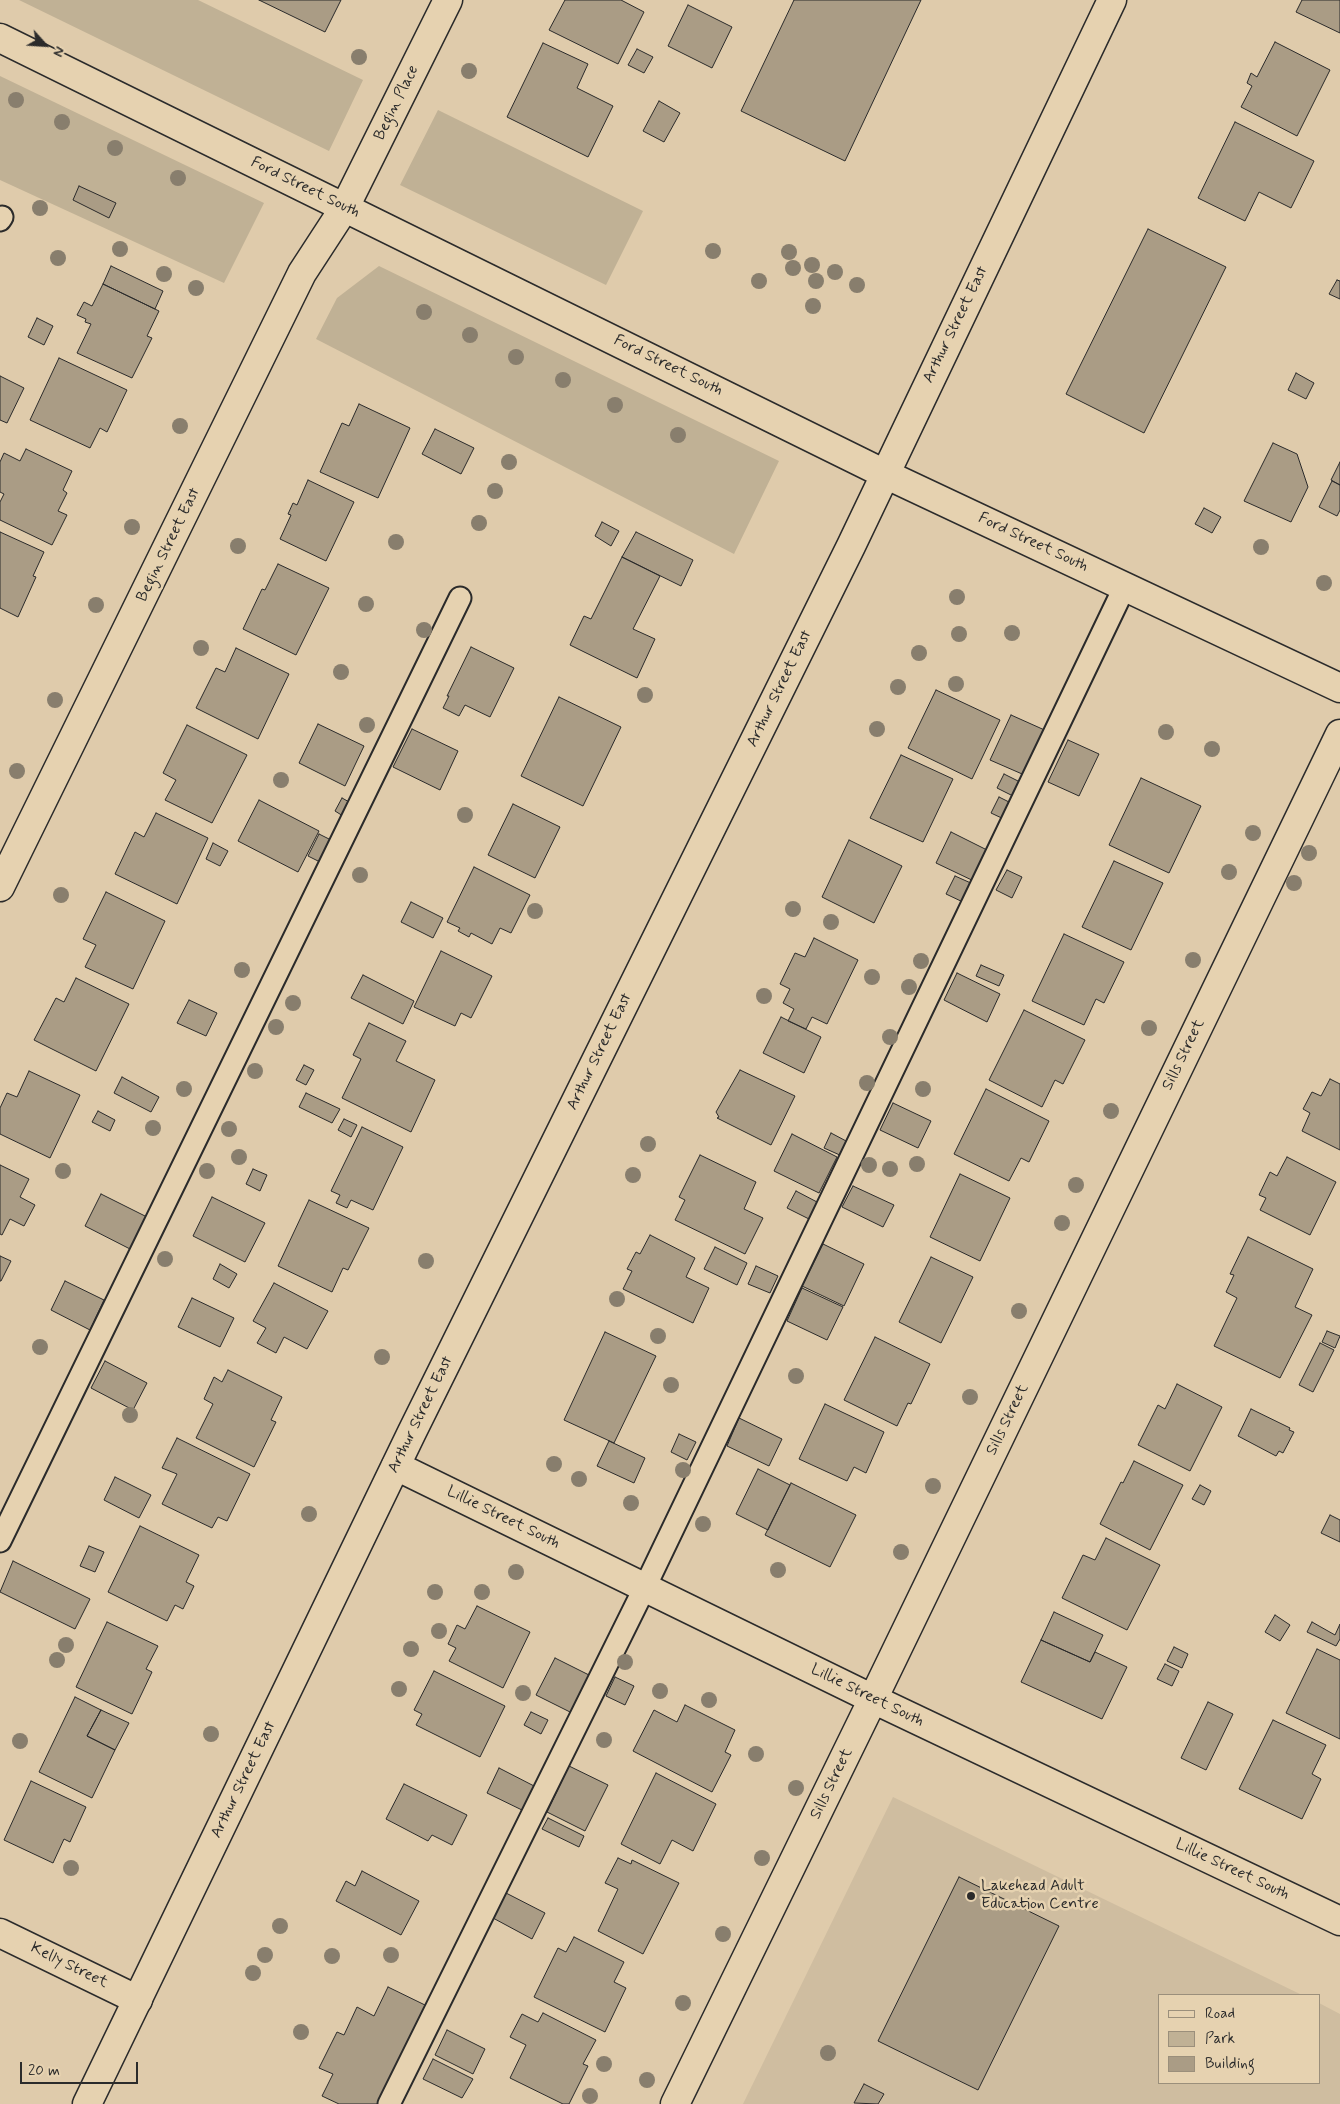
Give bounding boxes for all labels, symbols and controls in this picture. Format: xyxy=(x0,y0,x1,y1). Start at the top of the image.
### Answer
north arrow xyxy=(20,20,70,70)
text: N xyxy=(48,43,69,60)
street label: Begin Place xyxy=(371,62,423,144)
street label: Ford Street South xyxy=(247,153,363,223)
street label: Arthur Street East xyxy=(919,263,993,387)
street label: Ford Street South xyxy=(610,331,726,401)
street label: Begin Street East xyxy=(133,485,205,605)
street label: Ford Street South xyxy=(975,509,1091,577)
street label: Arthur Street East xyxy=(743,627,817,751)
street label: Arthur Street East xyxy=(563,990,637,1114)
street label: Sills Street xyxy=(1159,1016,1209,1094)
street label: Arthur Street East xyxy=(384,1353,458,1477)
street label: Sills Street xyxy=(983,1381,1033,1459)
street label: Lillie Street South xyxy=(443,1482,563,1554)
street label: Lillie Street South xyxy=(807,1660,927,1732)
street label: Arthur Street East xyxy=(207,1718,281,1842)
street label: Sills Street xyxy=(807,1745,857,1823)
street label: Lillie Street South xyxy=(1172,1835,1292,1905)
place label: Lakehead Adult Education Centre xyxy=(981,1877,1099,1915)
marker: Lakehead Adult Education Centre xyxy=(965,1890,977,1902)
street label: Kelly Street xyxy=(27,1939,111,1993)
legend xyxy=(1158,1994,1320,2084)
text: Road xyxy=(1205,2004,1235,2024)
text: Park xyxy=(1205,2029,1235,2049)
scale bar xyxy=(22,2052,140,2084)
text: Building xyxy=(1205,2054,1255,2074)
text: 20 m xyxy=(28,2061,60,2081)

